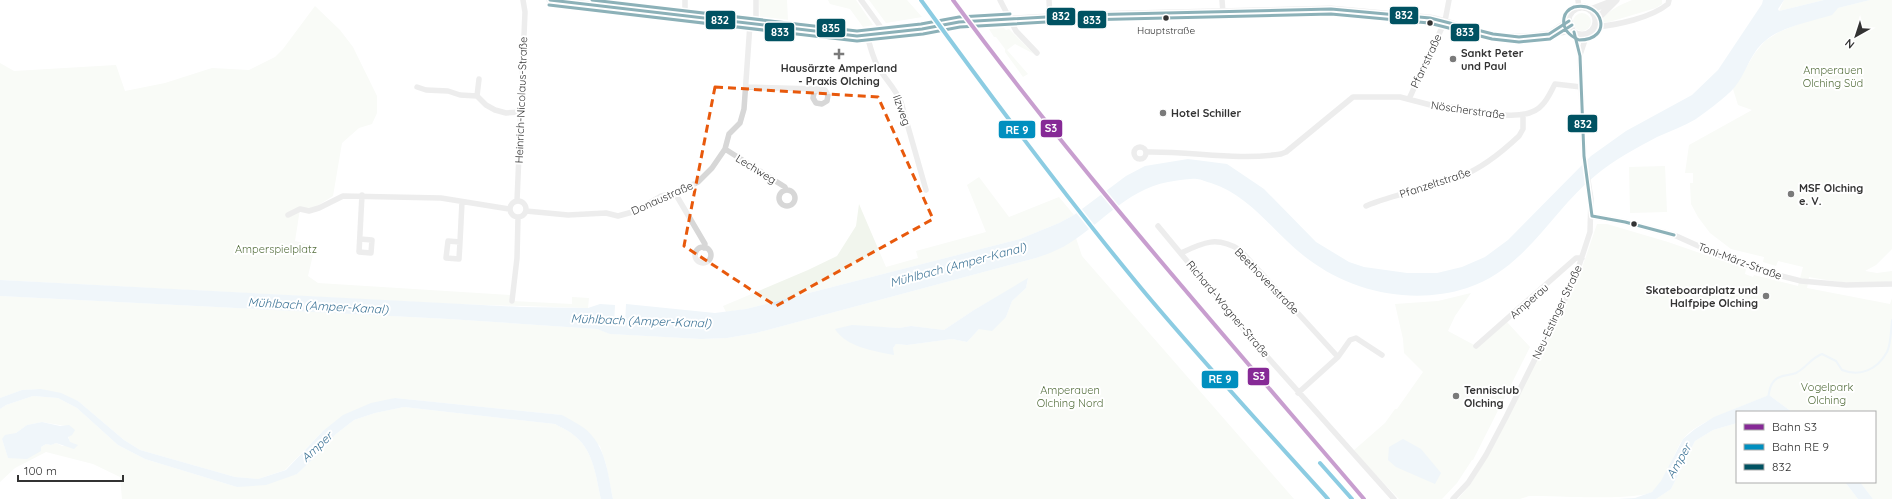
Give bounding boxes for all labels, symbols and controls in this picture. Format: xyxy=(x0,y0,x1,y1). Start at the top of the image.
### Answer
line badge: 832 xyxy=(1389,6,1419,25)
line badge: 832 xyxy=(1046,7,1076,26)
text: 832 xyxy=(1395,8,1413,22)
text: 832 xyxy=(1052,9,1070,23)
line badge: 832 xyxy=(705,10,736,30)
line badge: 833 xyxy=(1077,10,1107,29)
text: 832 xyxy=(711,13,729,27)
text: 833 xyxy=(1083,13,1101,27)
marker: Hauptstraße xyxy=(1161,13,1171,23)
north arrow xyxy=(1836,16,1876,56)
line badge: 835 xyxy=(816,18,846,38)
unlabelled marker xyxy=(1425,18,1435,28)
text: 835 xyxy=(822,21,840,35)
line badge: 833 xyxy=(764,22,795,42)
line badge: 833 xyxy=(1450,23,1480,42)
place label: Hauptstraße xyxy=(1137,24,1195,37)
text: 833 xyxy=(771,25,789,39)
text: 833 xyxy=(1456,25,1474,39)
street label: Pfarrstraße xyxy=(1407,32,1445,90)
street label: Heinrich-Nicolaus-Straße xyxy=(512,36,530,164)
text: N xyxy=(1842,36,1857,52)
place label: Sankt Peter und Paul xyxy=(1461,46,1524,73)
marker: Hausärzte Amperland - Praxis Olching xyxy=(833,48,845,60)
marker: Sankt Peter und Paul xyxy=(1448,54,1458,64)
place label: Hausärzte Amperland - Praxis Olching xyxy=(781,61,897,88)
park label: Amperauen Olching Süd xyxy=(1803,63,1863,90)
street label: Ilzweg xyxy=(890,93,914,127)
street label: Nöscherstraße xyxy=(1430,98,1506,122)
place label: Hotel Schiller xyxy=(1171,106,1241,120)
marker: Hotel Schiller xyxy=(1158,108,1168,118)
line badge: 832 xyxy=(1567,114,1598,133)
text: 832 xyxy=(1574,117,1592,131)
line badge: S3 xyxy=(1040,119,1063,138)
line badge: RE 9 xyxy=(998,120,1036,139)
text: S3 xyxy=(1045,121,1057,135)
text: RE 9 xyxy=(1005,123,1029,137)
street label: Lechweg xyxy=(733,151,779,187)
street label: Pfanzeltstraße xyxy=(1398,165,1472,201)
street label: Donaustraße xyxy=(629,178,695,218)
place label: MSF Olching e. V. xyxy=(1799,181,1863,208)
marker: MSF Olching e. V. xyxy=(1786,189,1796,199)
unlabelled marker xyxy=(1629,219,1639,229)
water label: Mühlbach (Amper-Kanal) xyxy=(888,239,1028,290)
street label: Toni-März-Straße xyxy=(1696,239,1784,283)
park label: Amperspielplatz xyxy=(235,242,317,256)
street label: Beethovenstraße xyxy=(1232,245,1302,317)
street label: Richard-Wagner-Straße xyxy=(1183,258,1273,360)
street label: Neu-Estinger Straße xyxy=(1529,263,1585,361)
street label: Amperau xyxy=(1507,280,1551,322)
place label: Skateboardplatz und Halfpipe Olching xyxy=(1646,283,1758,310)
marker: Skateboardplatz und Halfpipe Olching xyxy=(1761,291,1771,301)
water label: Mühlbach (Amper-Kanal) xyxy=(247,294,389,317)
water label: Mühlbach (Amper-Kanal) xyxy=(571,311,712,330)
line badge: S3 xyxy=(1247,367,1270,386)
text: S3 xyxy=(1253,369,1265,383)
line badge: RE 9 xyxy=(1201,370,1239,389)
text: RE 9 xyxy=(1208,372,1232,386)
park label: Vogelpark Olching xyxy=(1801,380,1853,407)
park label: Amperauen Olching Nord xyxy=(1037,383,1103,410)
place label: Tennisclub Olching xyxy=(1464,383,1519,410)
marker: Tennisclub Olching xyxy=(1451,391,1461,401)
legend xyxy=(1736,411,1876,483)
text: Bahn S3 xyxy=(1772,419,1817,434)
water label: Amper xyxy=(298,427,336,465)
text: Bahn RE 9 xyxy=(1772,439,1829,454)
water label: Amper xyxy=(1663,440,1695,481)
scale bar xyxy=(18,457,123,483)
text: 832 xyxy=(1772,459,1792,474)
text: 100 m xyxy=(24,463,57,478)

